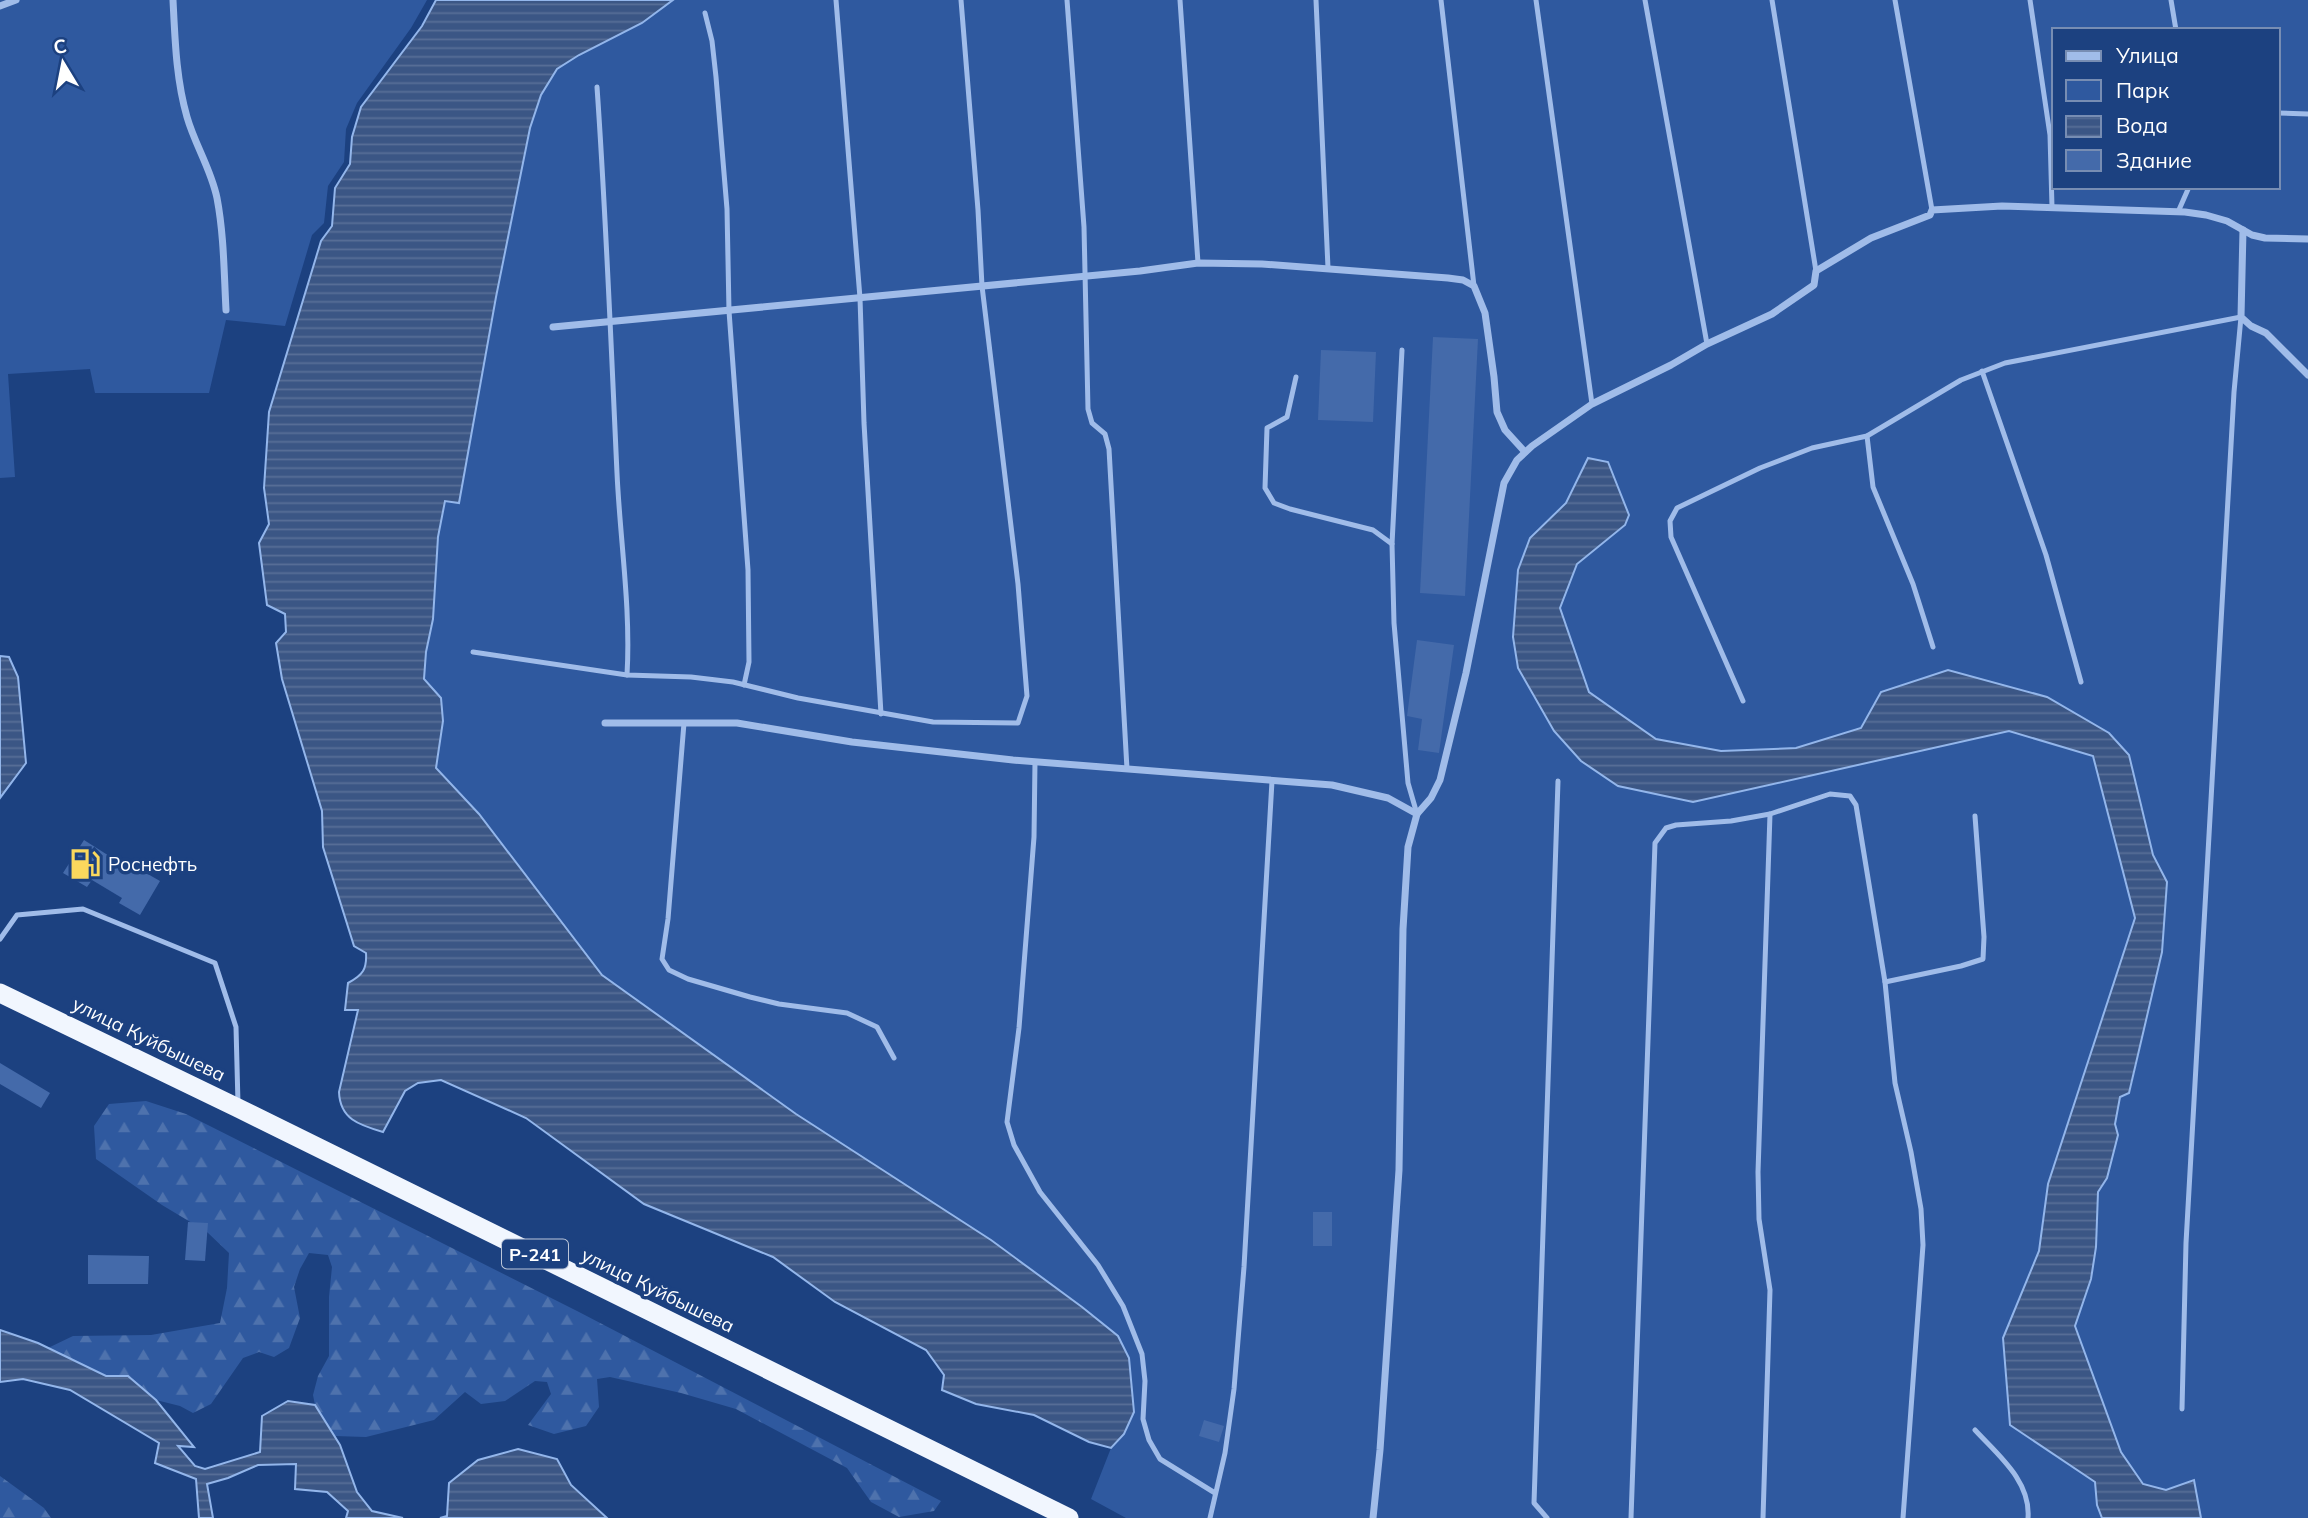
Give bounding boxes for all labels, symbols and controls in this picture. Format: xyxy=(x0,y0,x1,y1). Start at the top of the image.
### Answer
north arrow xyxy=(28,28,98,98)
legend xyxy=(2052,28,2280,189)
text: С xyxy=(52,33,69,59)
text: Улица xyxy=(2115,42,2179,68)
text: Парк xyxy=(2116,77,2170,103)
text: Вода xyxy=(2116,112,2168,138)
text: Здание xyxy=(2116,147,2192,173)
fuel station icon: Роснефть xyxy=(68,847,102,881)
place label: Роснефть xyxy=(108,852,197,876)
street label: улица Куйбышева xyxy=(69,992,229,1086)
road number: Р-241 xyxy=(502,1240,568,1268)
street label: улица Куйбышева xyxy=(578,1243,738,1337)

